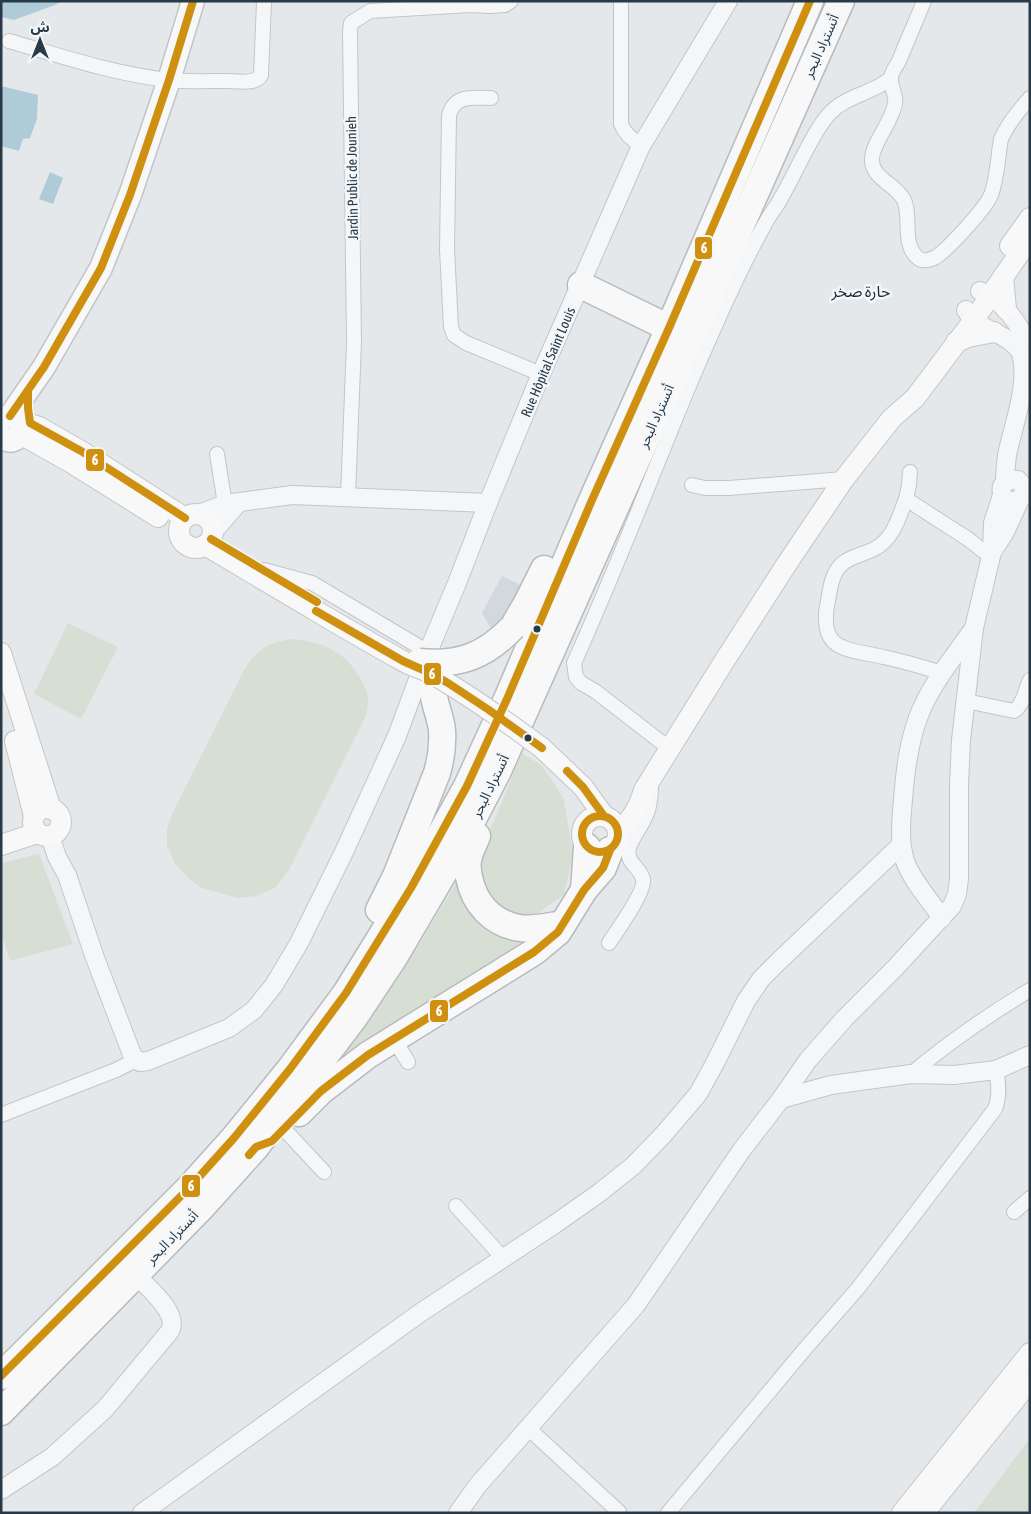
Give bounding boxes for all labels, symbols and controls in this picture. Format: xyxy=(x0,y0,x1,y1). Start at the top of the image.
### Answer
street label: أتستراد البحر xyxy=(799,11,843,82)
north arrow xyxy=(15,15,65,65)
text: ش xyxy=(30,19,50,35)
street label: Jardin Public de Jounieh xyxy=(343,116,361,240)
line badge: 6 xyxy=(694,236,713,260)
text: 6 xyxy=(701,240,708,256)
district label: حارة صخر xyxy=(831,282,890,301)
street label: Rue Hôpital Saint Louis xyxy=(518,304,578,419)
street label: أتستراد البحر xyxy=(634,381,678,452)
line badge: 6 xyxy=(85,448,105,472)
text: 6 xyxy=(92,452,99,468)
unlabelled marker xyxy=(532,624,542,634)
line badge: 6 xyxy=(423,662,442,686)
text: 6 xyxy=(429,666,436,682)
unlabelled marker xyxy=(523,733,533,743)
street label: أتستراد البحر xyxy=(467,751,513,821)
line badge: 6 xyxy=(429,999,449,1023)
text: 6 xyxy=(436,1003,443,1019)
line badge: 6 xyxy=(181,1174,201,1198)
text: 6 xyxy=(188,1178,195,1194)
street label: أتستراد البحر xyxy=(141,1206,202,1268)

